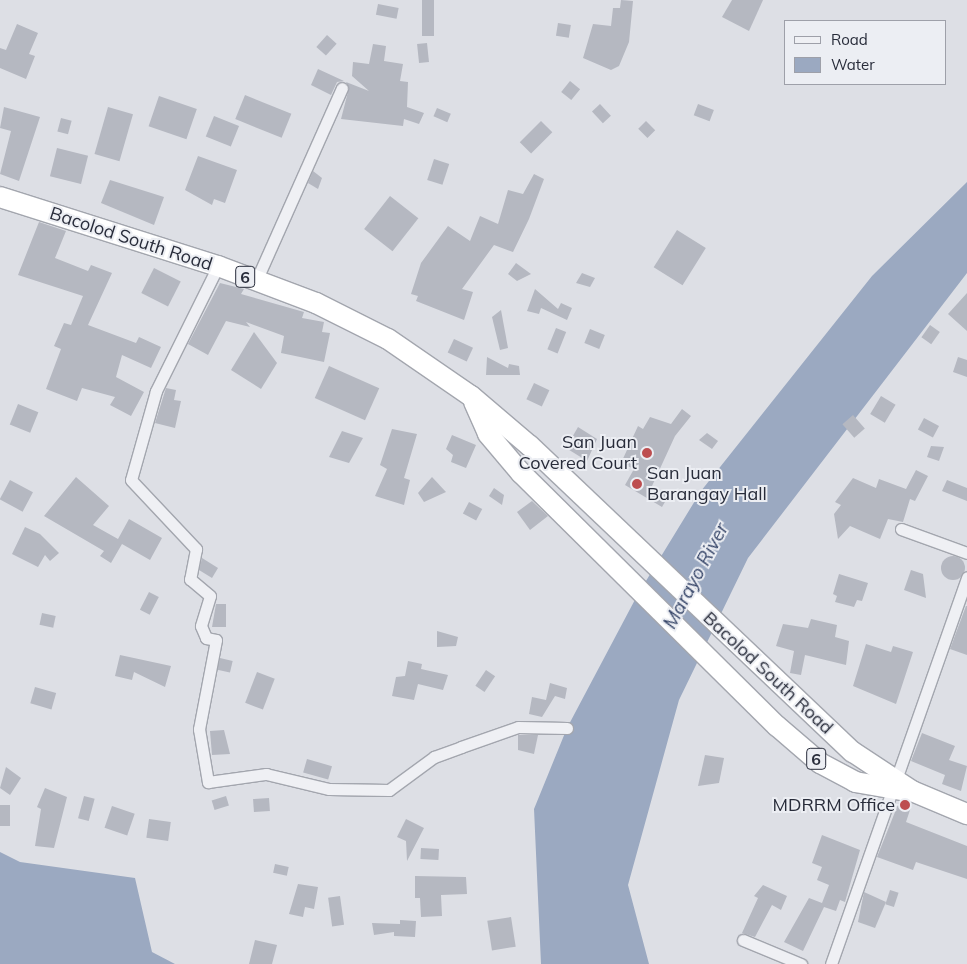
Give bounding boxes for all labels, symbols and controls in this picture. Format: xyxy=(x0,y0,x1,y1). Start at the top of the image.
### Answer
legend xyxy=(784,20,947,85)
text: Road xyxy=(831,30,868,49)
text: Water xyxy=(831,55,875,74)
street label: Bacolod South Road xyxy=(47,203,215,275)
road number: 6 xyxy=(235,264,255,290)
place label: San Juan Covered Court xyxy=(519,432,637,474)
marker: San Juan Covered Court xyxy=(641,447,653,459)
place label: San Juan Barangay Hall xyxy=(647,463,767,506)
marker: San Juan Barangay Hall xyxy=(631,478,643,490)
water label: Marayo River xyxy=(659,519,733,633)
street label: Bacolod South Road xyxy=(699,607,837,739)
road number: 6 xyxy=(806,746,826,772)
place label: MDRRM Office xyxy=(773,794,895,816)
marker: MDRRM Office xyxy=(899,799,911,811)

